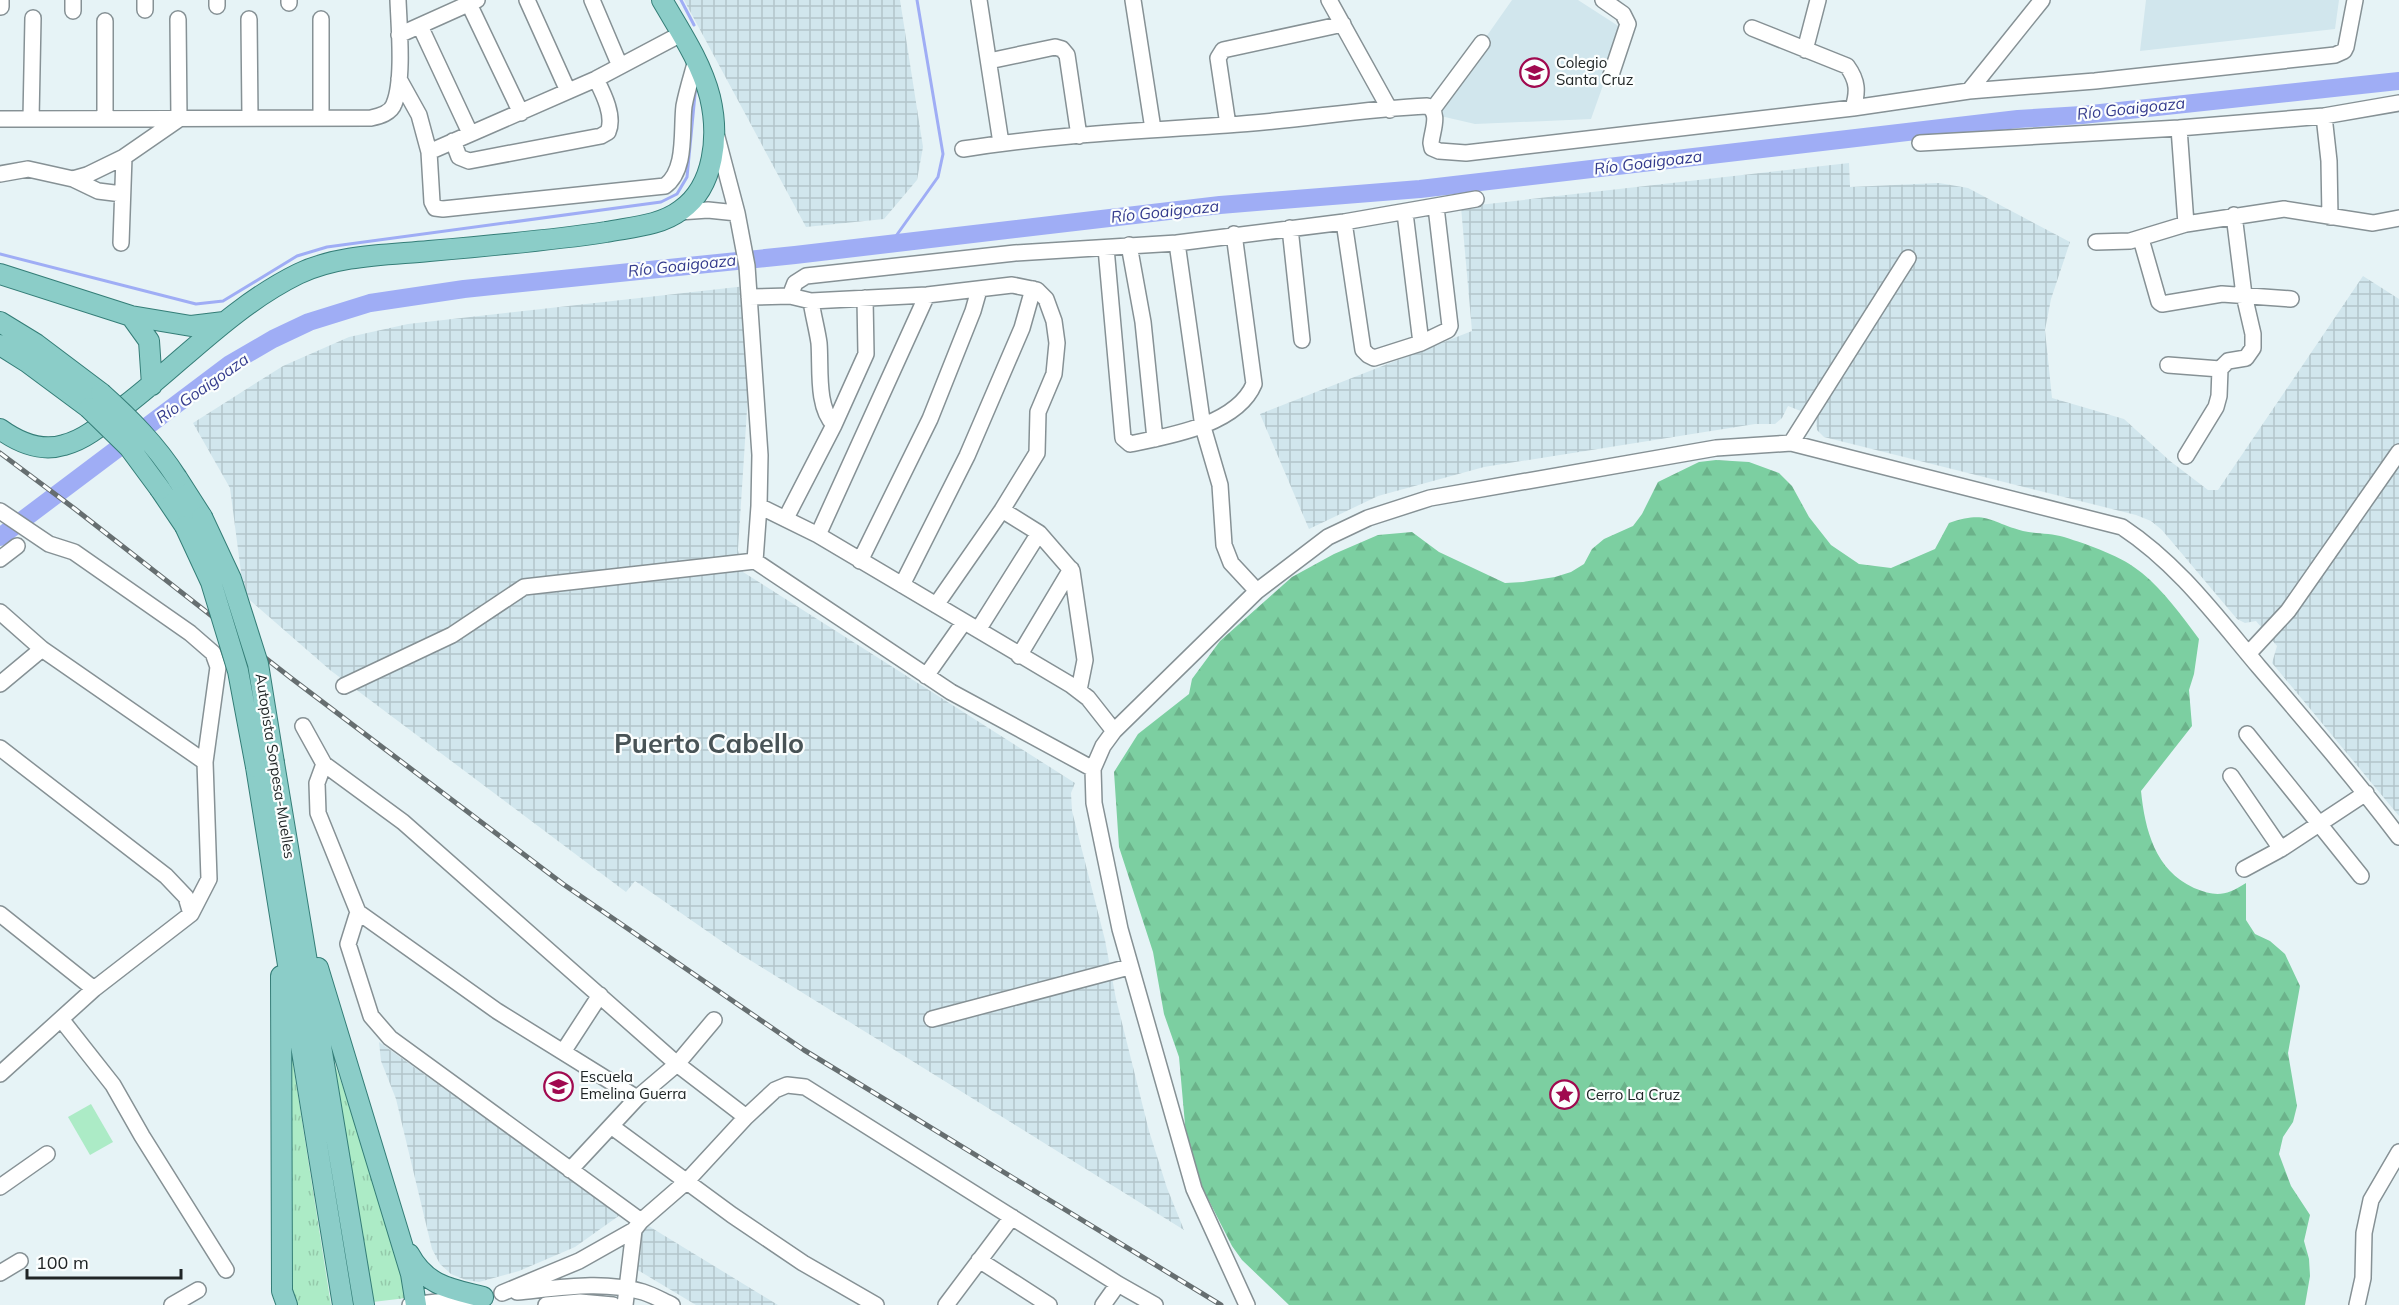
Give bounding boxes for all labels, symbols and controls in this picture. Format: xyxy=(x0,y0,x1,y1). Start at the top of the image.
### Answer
place label: Colegio Santa Cruz xyxy=(1556,53,1634,89)
school or university icon: Colegio Santa Cruz xyxy=(1519,56,1551,88)
water label: Río Goaigoaza xyxy=(2076,92,2186,124)
water label: Río Goaigoaza xyxy=(1593,145,1704,179)
water label: Río Goaigoaza xyxy=(1110,195,1220,227)
water label: Río Goaigoaza xyxy=(627,249,737,281)
water label: Río Goaigoaza xyxy=(152,348,253,427)
street label: Autopista Sorpesa-Muelles xyxy=(251,672,300,860)
district label: Puerto Cabello xyxy=(614,726,804,760)
place label: Escuela Emelina Guerra xyxy=(580,1067,687,1103)
school or university icon: Escuela Emelina Guerra xyxy=(543,1070,575,1102)
place icon: Cerro La Cruz xyxy=(1549,1079,1581,1111)
place label: Cerro La Cruz xyxy=(1586,1085,1681,1104)
scale bar xyxy=(27,1242,182,1280)
text: 100 m xyxy=(36,1251,89,1274)

